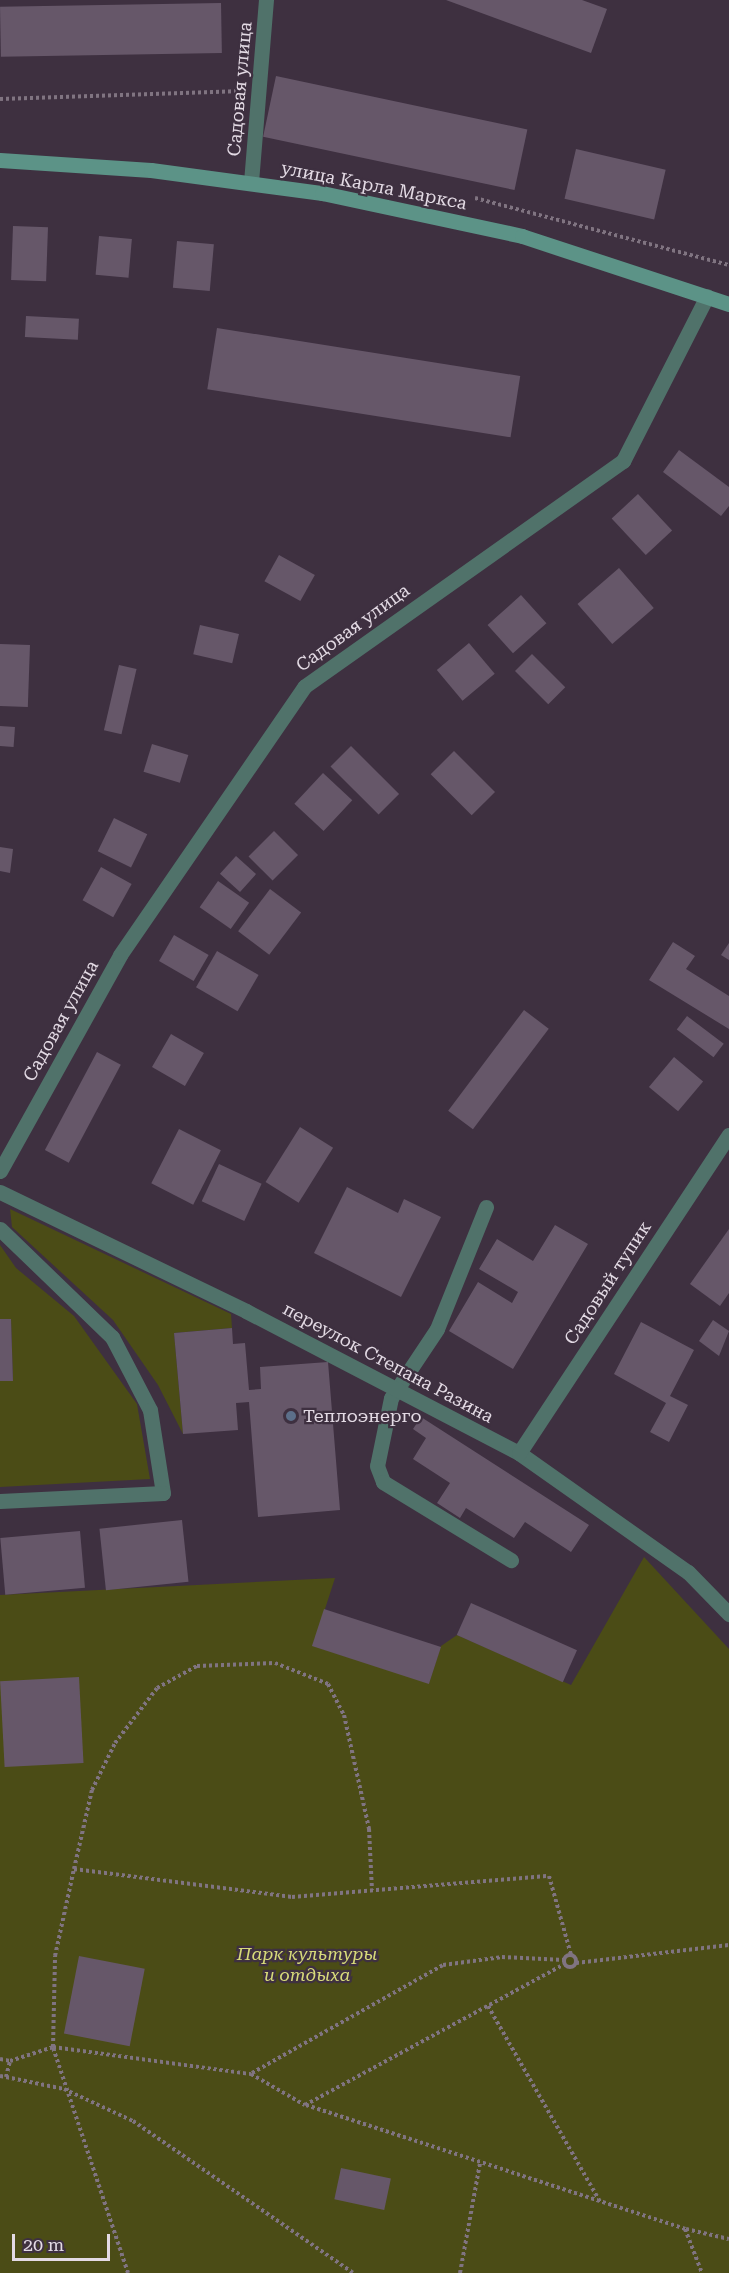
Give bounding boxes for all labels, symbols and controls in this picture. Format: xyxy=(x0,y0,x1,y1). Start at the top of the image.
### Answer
street label: Садовая улица xyxy=(223,21,257,157)
street label: улица Карла Маркса xyxy=(279,157,469,215)
street label: Садовая улица xyxy=(292,580,414,676)
street label: Садовая улица xyxy=(19,957,103,1085)
street label: Садовый тупик xyxy=(560,1217,656,1349)
street label: переулок Степана Разина xyxy=(279,1298,497,1428)
place label: Теплоэнерго xyxy=(303,1405,422,1427)
marker: Теплоэнерго xyxy=(284,1409,298,1423)
park label: Парк культуры и отдыха xyxy=(237,1944,377,1986)
scale bar xyxy=(15,2222,112,2260)
text: 20 m xyxy=(23,2234,64,2255)

